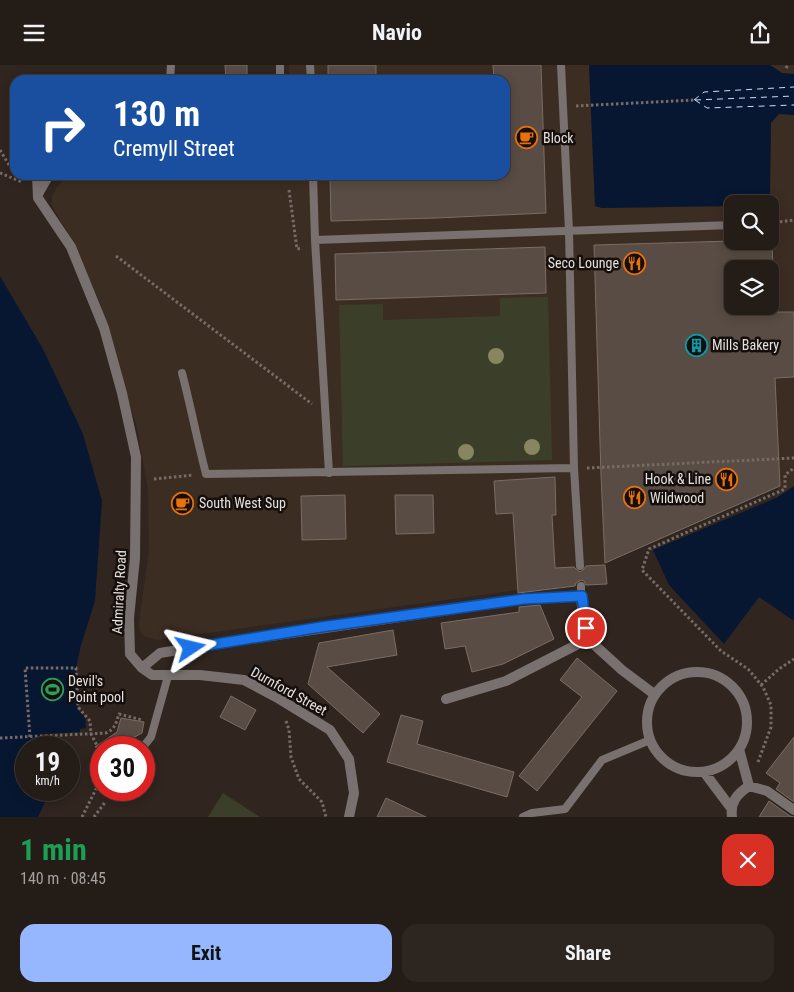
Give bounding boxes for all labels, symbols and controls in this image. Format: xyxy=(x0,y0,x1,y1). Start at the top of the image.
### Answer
icon: menu xyxy=(20,19,48,47)
icon: share xyxy=(746,19,774,47)
text: Navio xyxy=(372,20,422,45)
text: 130 m xyxy=(113,94,200,135)
icon: right xyxy=(30,95,95,160)
cafe icon: Block xyxy=(515,126,539,150)
place label: Block xyxy=(543,130,574,146)
text: Cremyll Street xyxy=(113,136,235,161)
map controls xyxy=(724,195,779,315)
button: search xyxy=(724,195,779,250)
restaurant icon: Seco Lounge xyxy=(623,251,647,275)
place label: Seco Lounge xyxy=(548,255,619,271)
button: layers xyxy=(724,260,779,315)
building icon: Mills Bakery xyxy=(684,333,708,357)
place label: Mills Bakery xyxy=(712,337,779,353)
restaurant icon: Hook & Line xyxy=(715,467,739,491)
place label: Hook & Line xyxy=(645,471,711,487)
restaurant icon: Wildwood xyxy=(622,486,646,510)
place label: Wildwood xyxy=(650,490,704,506)
cafe icon: South West Sup xyxy=(171,491,195,515)
place label: South West Sup xyxy=(199,495,286,511)
street label: Admiralty Road xyxy=(109,550,129,634)
pin xyxy=(565,607,607,649)
icon: arrive xyxy=(572,614,600,642)
position arrow xyxy=(164,621,216,673)
street label: Durnford Street xyxy=(248,664,330,718)
place label: Devil's Point pool xyxy=(68,673,124,705)
sports icon: Devil's Point pool xyxy=(40,677,64,701)
speed limit sign: 30 xyxy=(90,736,155,801)
text: 19 xyxy=(35,748,60,777)
text: km/h xyxy=(35,774,60,788)
text: 1 min xyxy=(20,832,87,867)
button: close xyxy=(722,834,774,886)
text: 140 m · 08:45 xyxy=(20,869,106,888)
button: Exit xyxy=(20,924,392,982)
button: Share xyxy=(402,924,774,982)

